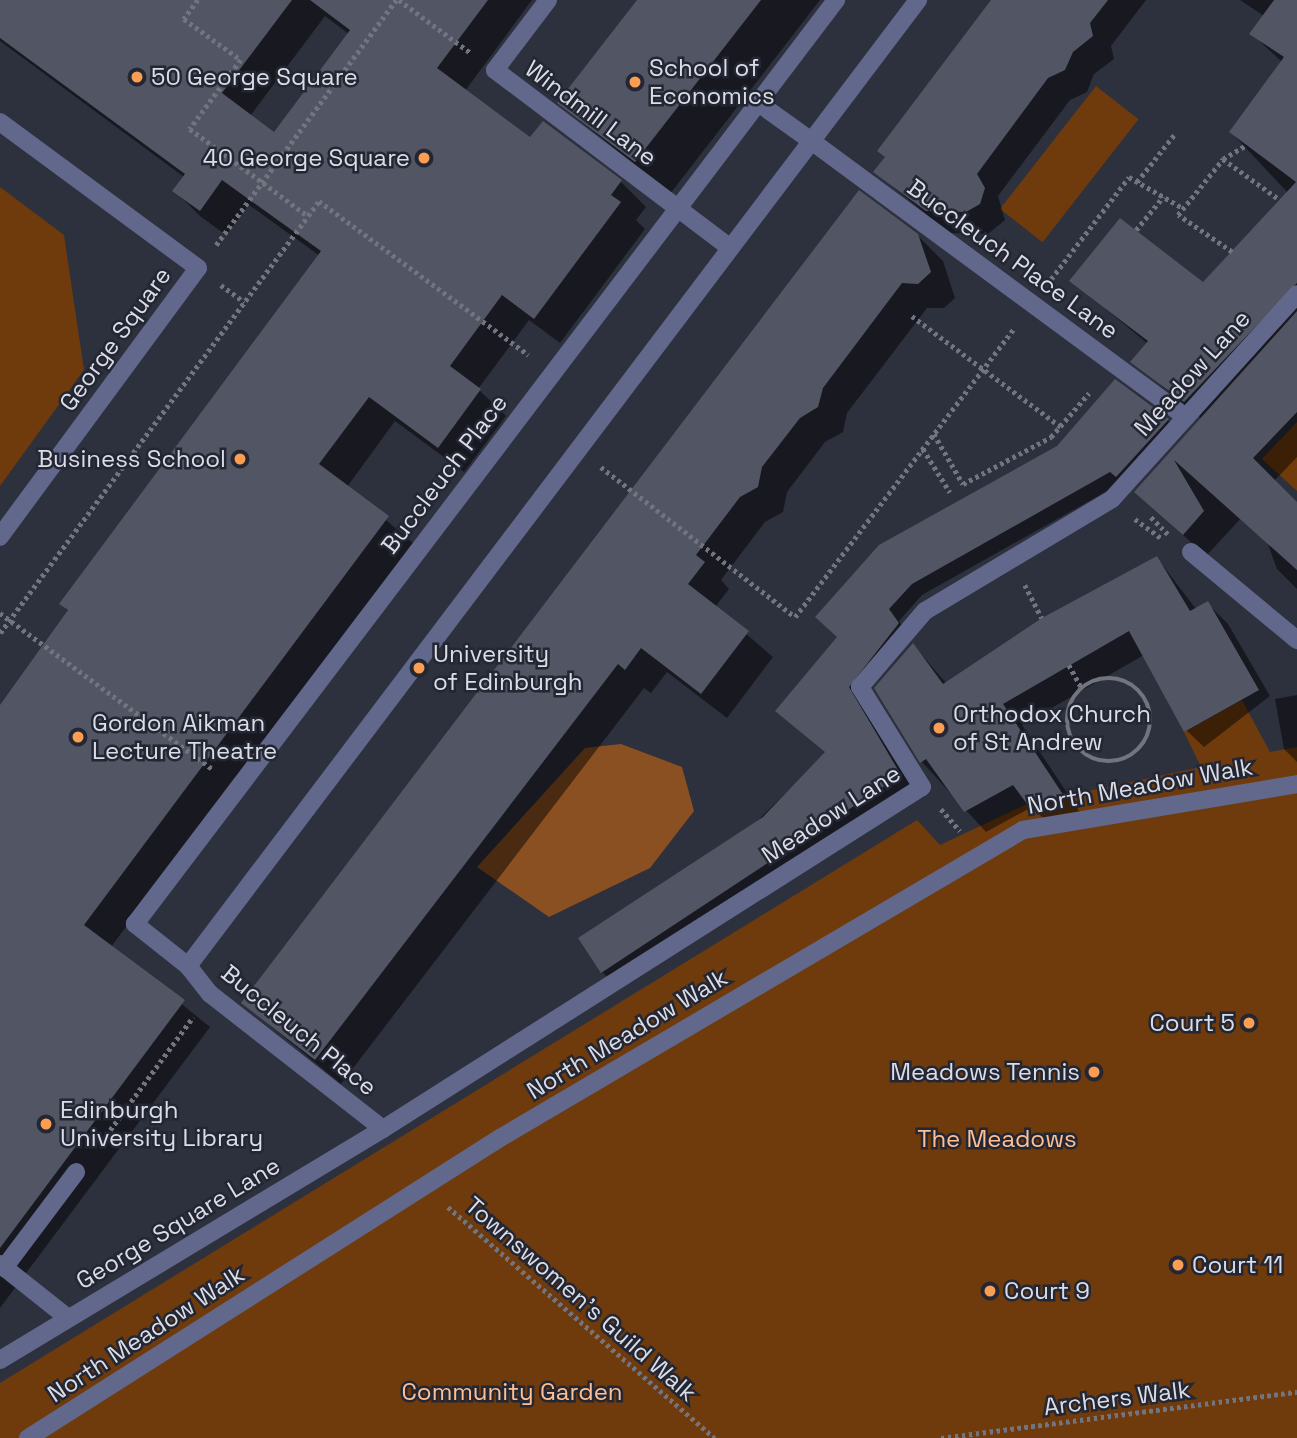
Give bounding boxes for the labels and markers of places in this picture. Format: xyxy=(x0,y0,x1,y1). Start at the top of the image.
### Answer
place label: School of Economics xyxy=(649,54,775,110)
place label: 50 George Square xyxy=(151,63,358,91)
marker: 50 George Square xyxy=(129,69,145,85)
marker: School of Economics xyxy=(627,74,643,90)
place label: 40 George Square xyxy=(203,144,410,172)
marker: 40 George Square xyxy=(416,150,432,166)
place label: Business School xyxy=(37,445,226,473)
marker: Business School xyxy=(232,451,248,467)
place label: University of Edinburgh xyxy=(433,640,583,696)
marker: University of Edinburgh xyxy=(411,660,427,676)
place label: Orthodox Church of St Andrew xyxy=(953,700,1151,756)
place label: Gordon Aikman Lecture Theatre xyxy=(92,709,278,765)
marker: Orthodox Church of St Andrew xyxy=(931,720,947,736)
marker: Gordon Aikman Lecture Theatre xyxy=(70,729,86,745)
place label: Court 5 xyxy=(1149,1009,1235,1037)
marker: Court 5 xyxy=(1241,1015,1257,1031)
place label: Meadows Tennis xyxy=(890,1058,1080,1086)
marker: Meadows Tennis xyxy=(1086,1064,1102,1080)
place label: Edinburgh University Library xyxy=(60,1096,263,1152)
marker: Edinburgh University Library xyxy=(38,1116,54,1132)
place label: Court 11 xyxy=(1192,1251,1283,1279)
marker: Court 11 xyxy=(1170,1257,1186,1273)
place label: Court 9 xyxy=(1004,1277,1090,1305)
marker: Court 9 xyxy=(982,1283,998,1299)

